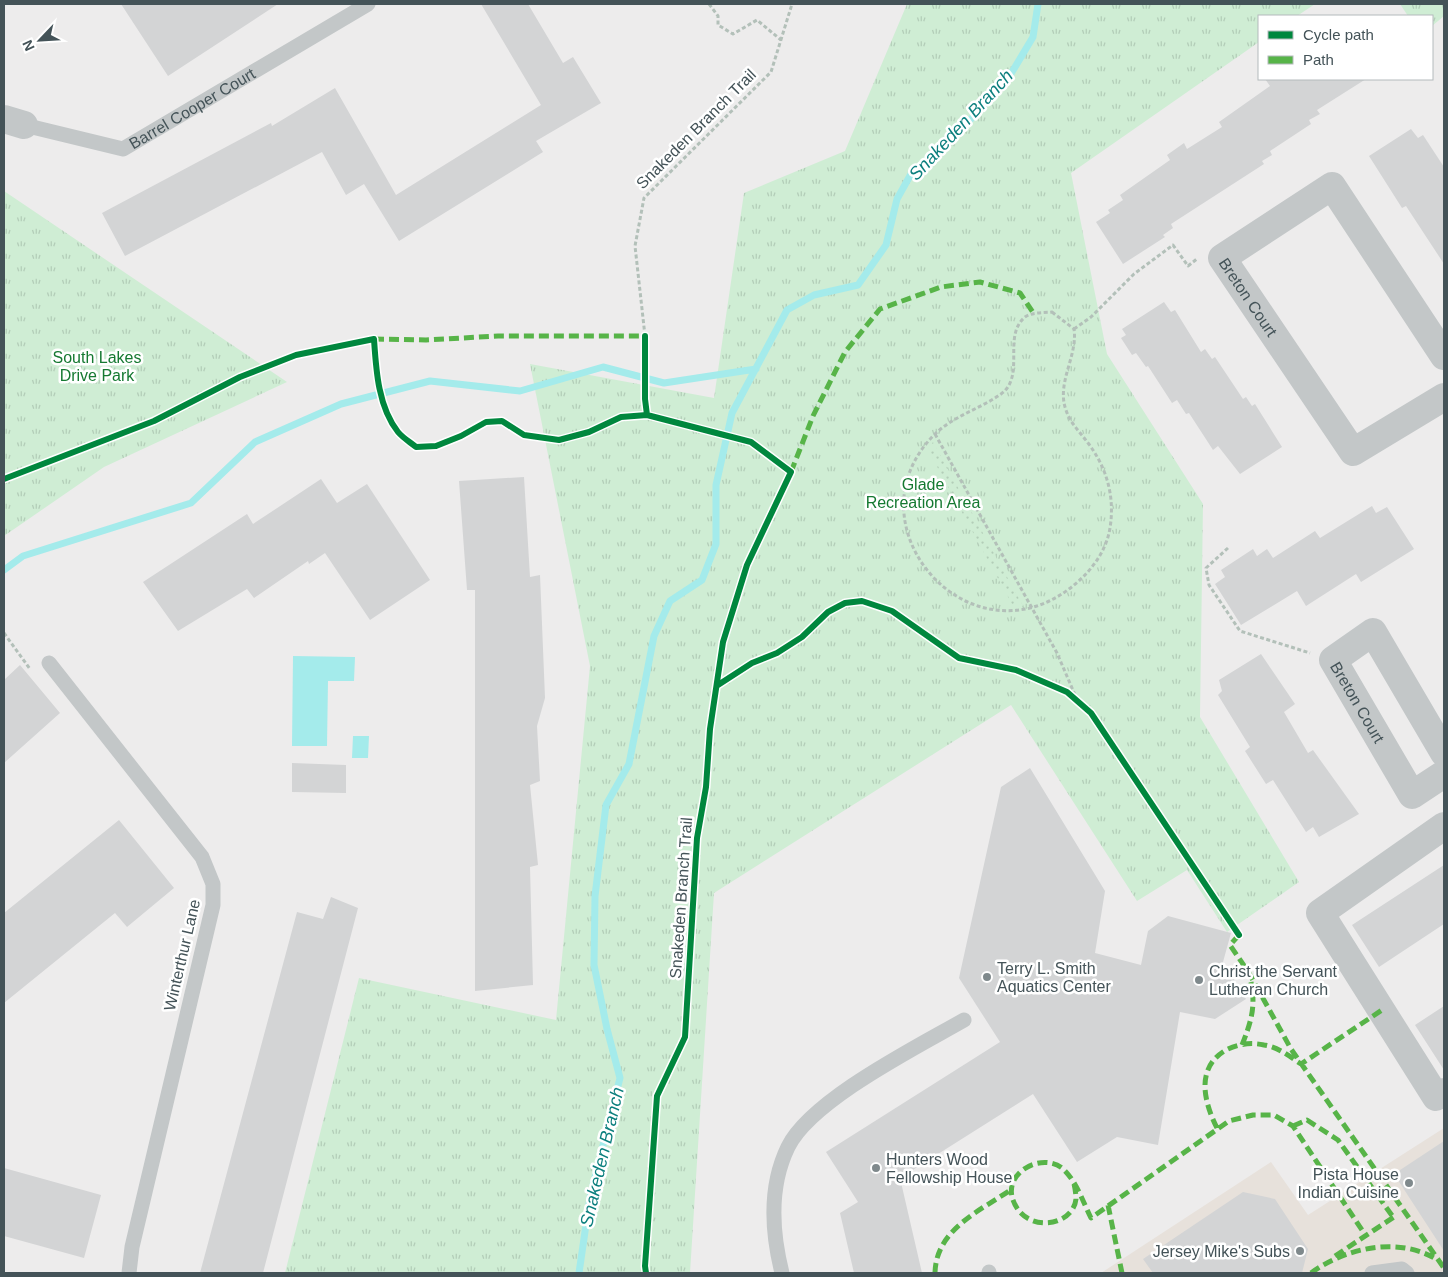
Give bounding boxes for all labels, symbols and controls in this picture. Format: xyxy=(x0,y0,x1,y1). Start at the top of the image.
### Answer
north arrow xyxy=(15,15,65,65)
legend xyxy=(1258,15,1433,80)
text: Cycle path xyxy=(1303,26,1374,43)
text: N xyxy=(19,38,38,53)
text: Path xyxy=(1303,51,1334,68)
street label: Barrel Cooper Court xyxy=(126,64,258,152)
street label: Snakeden Branch Trail xyxy=(633,66,759,192)
water label: Snakeden Branch xyxy=(905,66,1017,184)
street label: Breton Court xyxy=(1216,255,1281,340)
park label: South Lakes Drive Park xyxy=(53,349,141,384)
park label: Glade Recreation Area xyxy=(866,476,980,511)
street label: Breton Court xyxy=(1327,659,1388,746)
street label: Snakeden Branch Trail xyxy=(667,817,695,979)
street label: Winterthur Lane xyxy=(161,898,203,1012)
place label: Terry L. Smith Aquatics Center xyxy=(997,960,1112,995)
place label: Christ the Servant Lutheran Church xyxy=(1209,963,1338,998)
marker: Terry L. Smith Aquatics Center xyxy=(981,971,993,983)
marker: Christ the Servant Lutheran Church xyxy=(1193,974,1205,986)
water label: Snakeden Branch xyxy=(576,1085,628,1229)
place label: Hunters Wood Fellowship House xyxy=(886,1151,1012,1186)
marker: Hunters Wood Fellowship House xyxy=(870,1162,882,1174)
place label: Pista House Indian Cuisine xyxy=(1298,1166,1399,1201)
marker: Pista House Indian Cuisine xyxy=(1403,1177,1415,1189)
place label: Jersey Mike's Subs xyxy=(1153,1243,1290,1260)
marker: Jersey Mike's Subs xyxy=(1294,1245,1306,1257)

